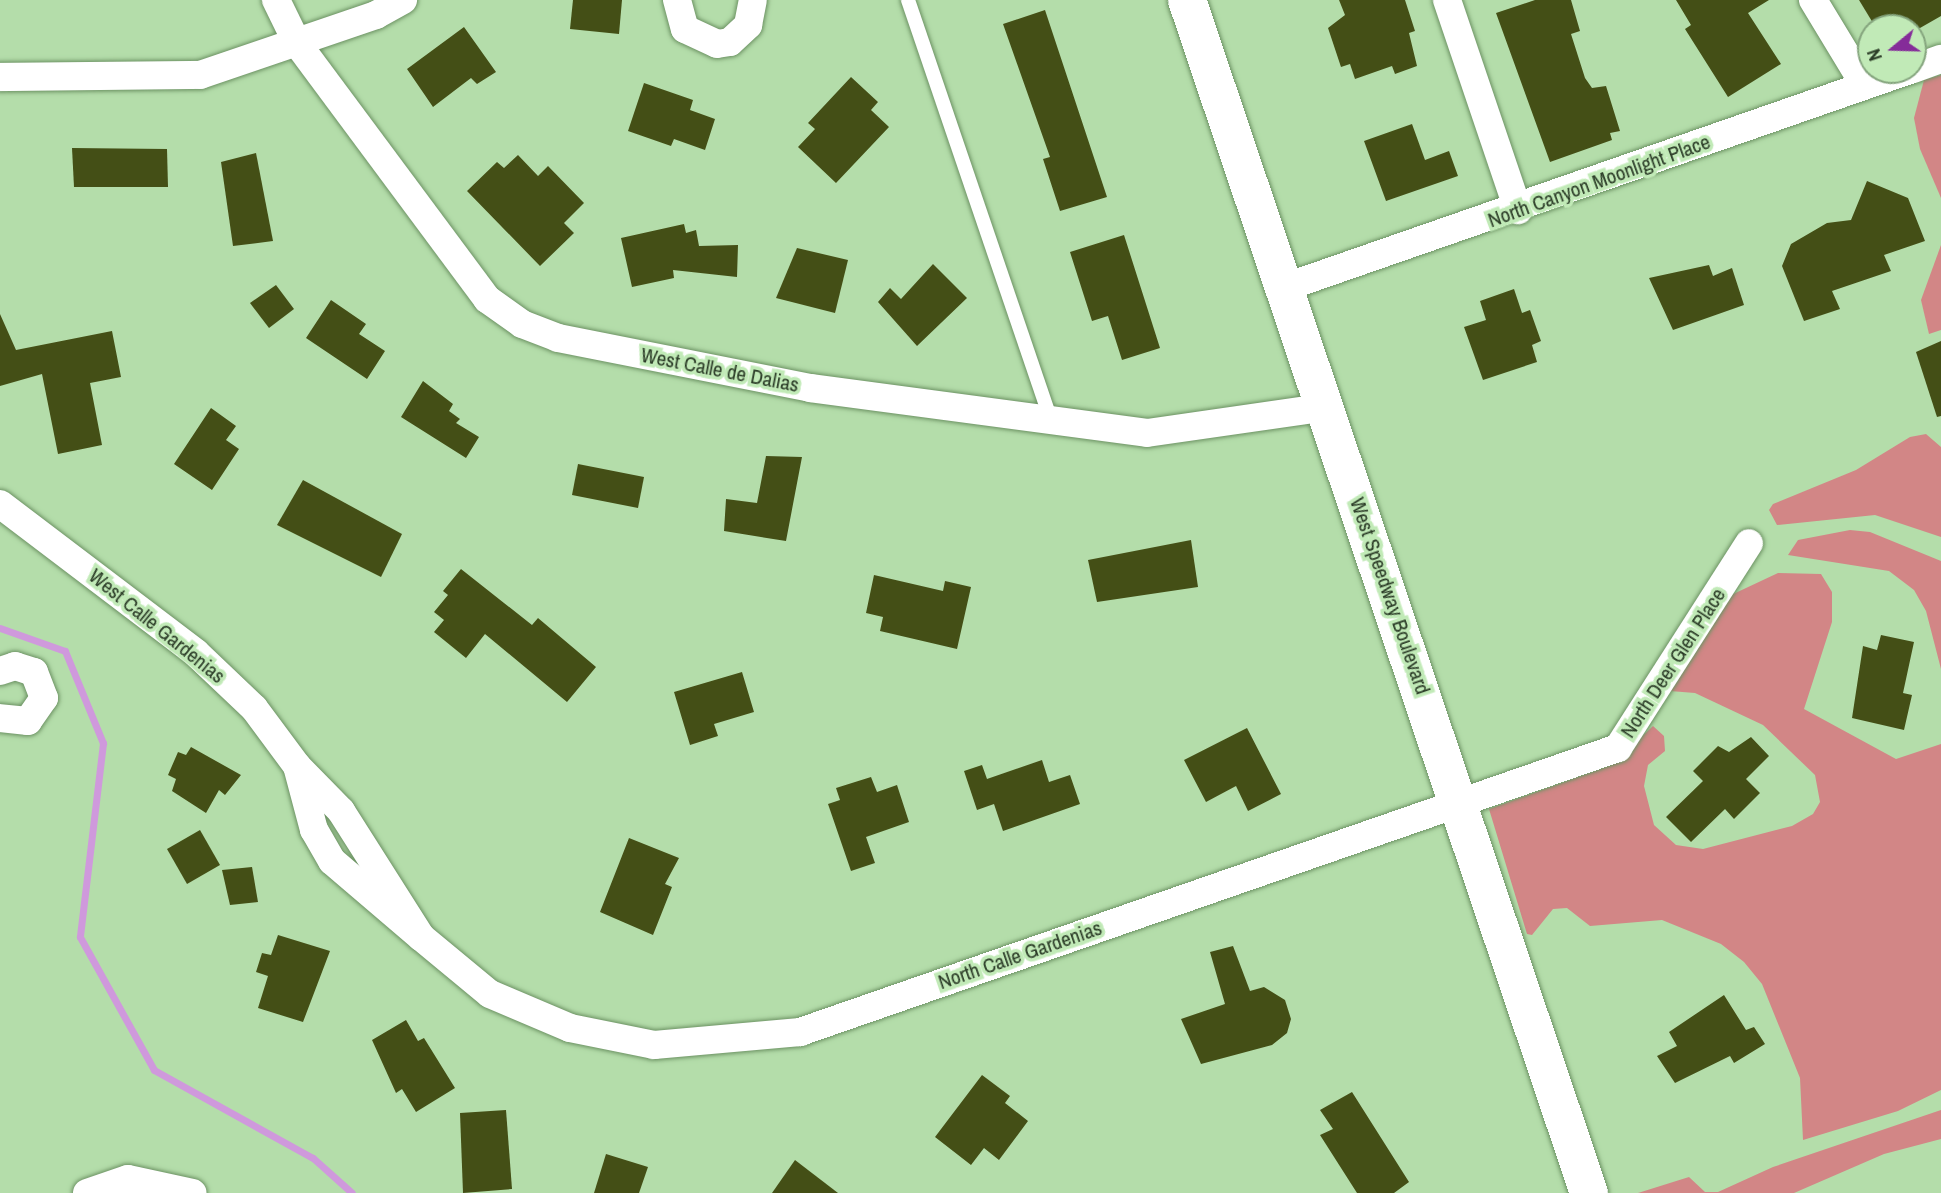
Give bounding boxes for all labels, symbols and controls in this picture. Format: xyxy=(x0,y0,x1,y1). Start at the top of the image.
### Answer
north arrow xyxy=(1857,14,1927,84)
text: N xyxy=(1860,46,1888,65)
street label: North Canyon Moonlight Place xyxy=(1485,129,1713,233)
street label: West Calle de Dalias xyxy=(639,342,801,398)
street label: West Speedway Boulevard xyxy=(1344,494,1436,698)
street label: West Calle Gardenias xyxy=(84,563,230,689)
street label: North Deer Glen Place xyxy=(1615,583,1731,743)
street label: North Calle Gardenias xyxy=(935,915,1105,995)

